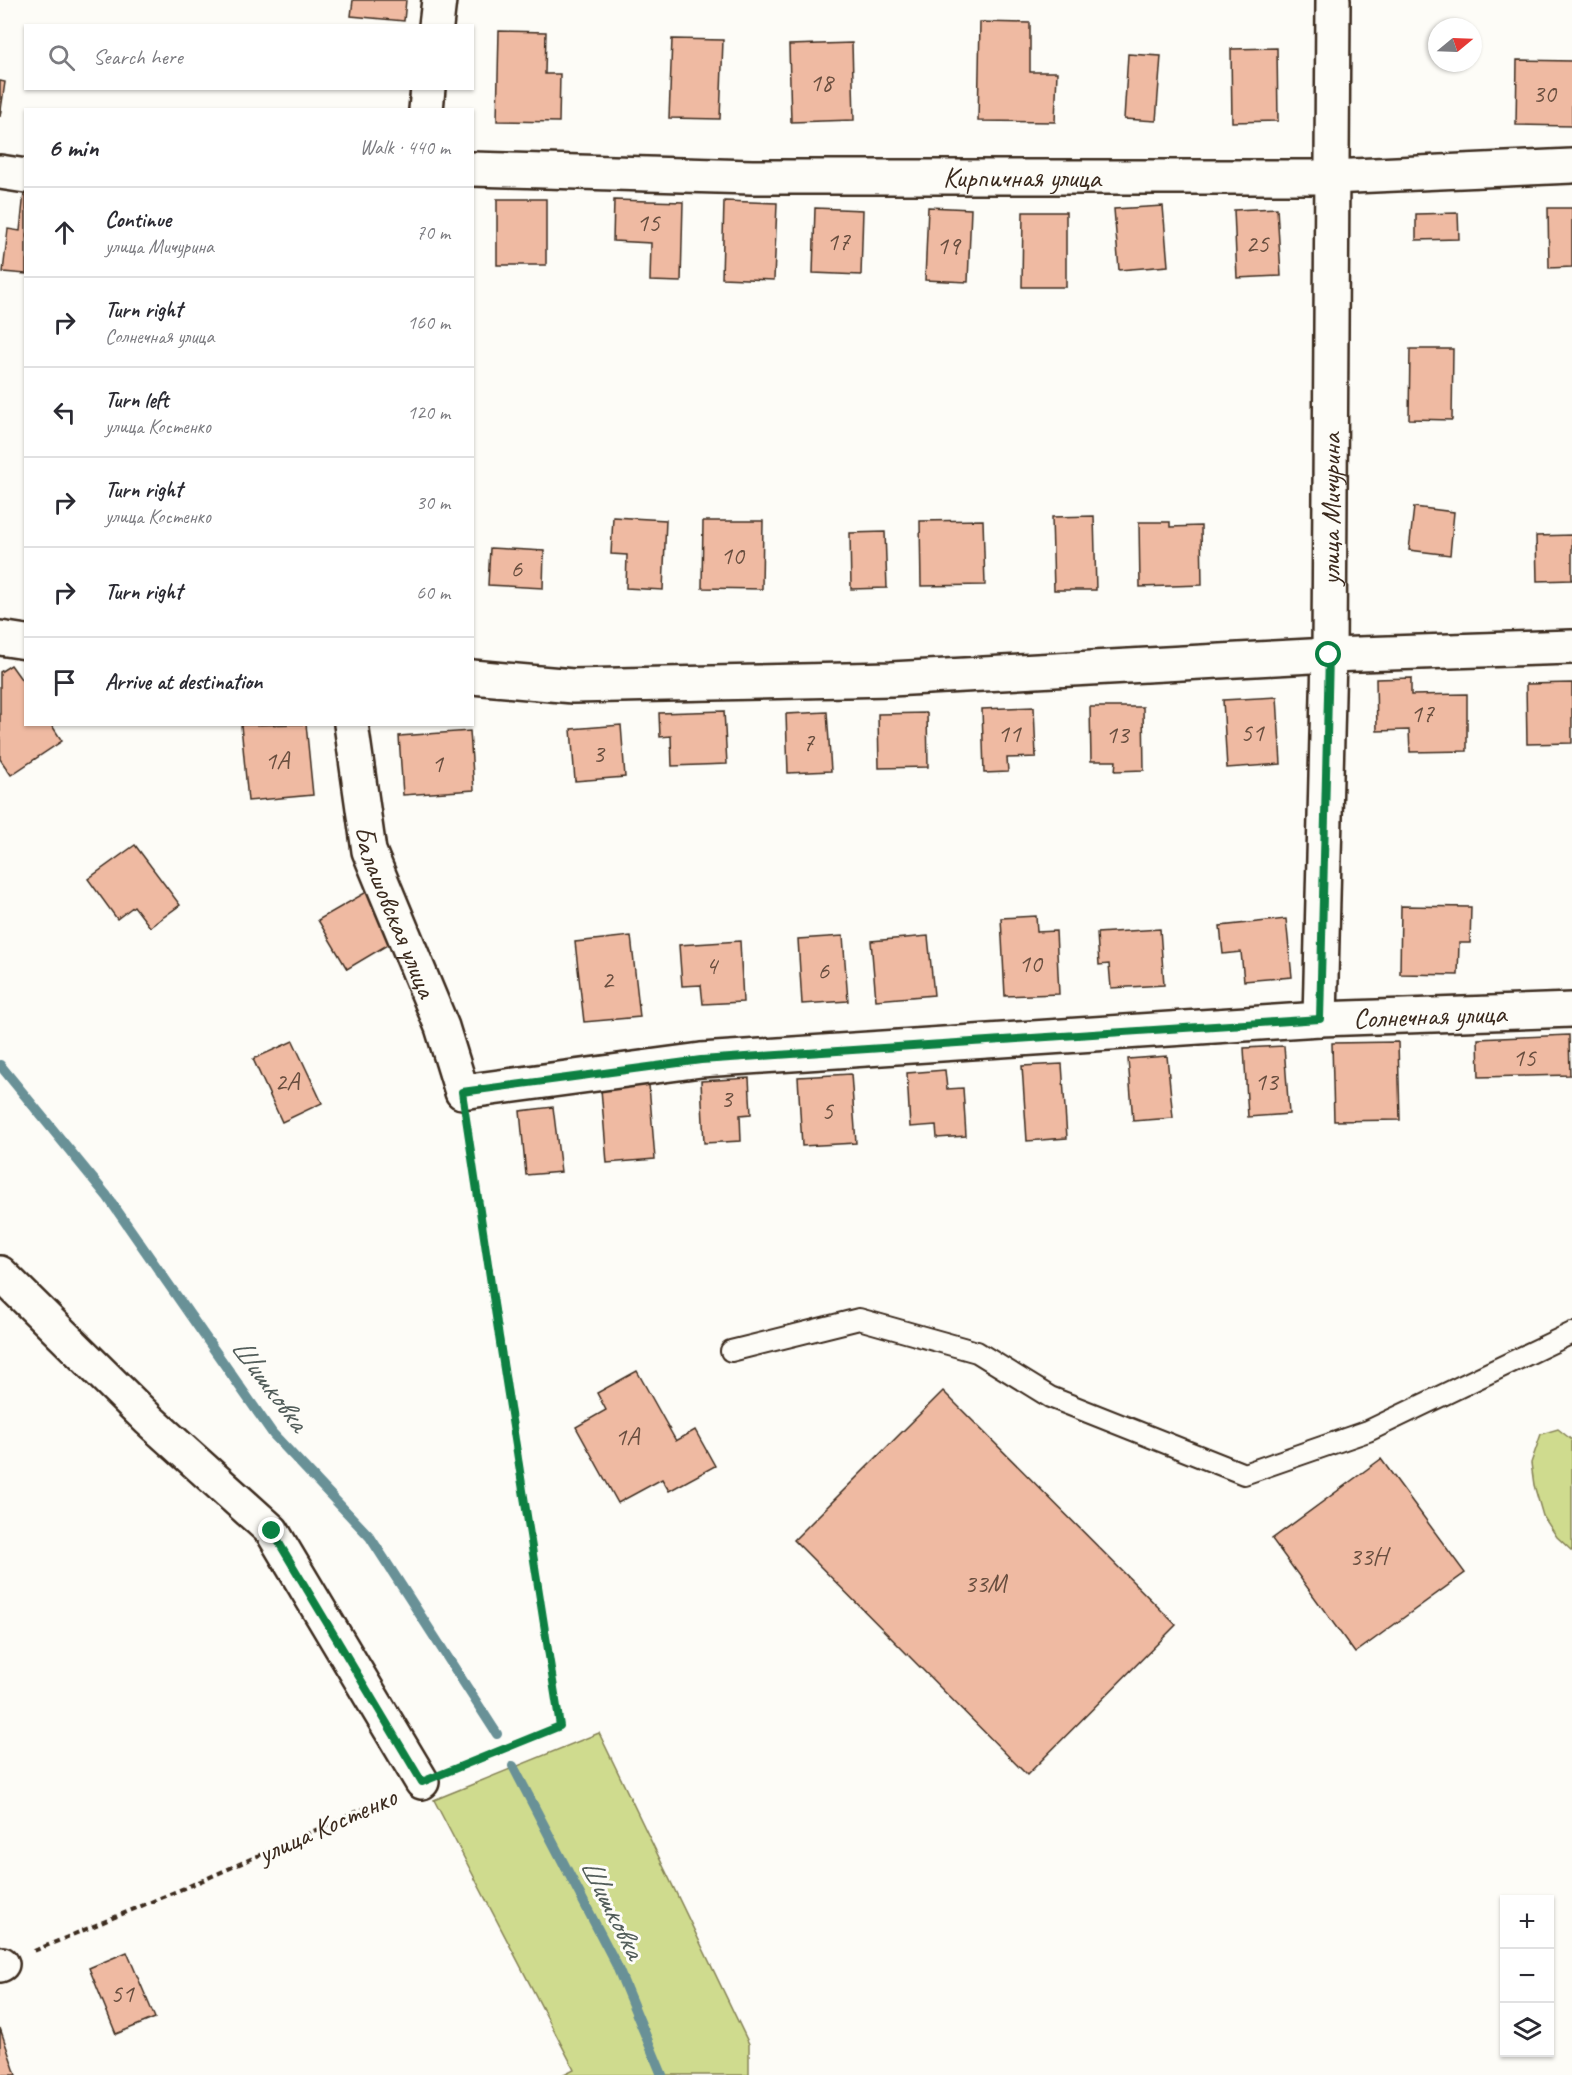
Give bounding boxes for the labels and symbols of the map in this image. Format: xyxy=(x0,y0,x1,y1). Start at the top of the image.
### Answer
north arrow xyxy=(1428,18,1482,72)
house number: 18 xyxy=(809,66,835,99)
house number: 30 xyxy=(1532,77,1558,110)
street label: Кирпичная улица xyxy=(943,160,1102,195)
house number: 15 xyxy=(636,206,661,239)
house number: 17 xyxy=(826,225,851,258)
house number: 25 xyxy=(1245,227,1270,260)
house number: 19 xyxy=(936,229,962,262)
street label: улица Мичурина xyxy=(1312,431,1348,587)
house number: 10 xyxy=(720,539,746,572)
house number: 6 xyxy=(510,552,523,585)
route start xyxy=(1315,641,1341,667)
house number: 17 xyxy=(1410,697,1435,730)
house number: 51 xyxy=(1240,716,1265,749)
house number: 11 xyxy=(997,717,1022,750)
house number: 13 xyxy=(1105,718,1131,751)
house number: 7 xyxy=(802,726,815,759)
house number: 3 xyxy=(592,737,606,770)
house number: 1А xyxy=(265,744,291,777)
house number: 1 xyxy=(431,747,444,780)
street label: Балашовская улица xyxy=(348,824,446,1004)
house number: 10 xyxy=(1018,947,1044,980)
house number: 4 xyxy=(705,949,719,982)
house number: 6 xyxy=(817,954,830,987)
house number: 2 xyxy=(601,963,615,996)
street label: Солнечная улица xyxy=(1353,995,1508,1035)
house number: 15 xyxy=(1512,1041,1537,1074)
house number: 2А xyxy=(275,1065,301,1098)
house number: 13 xyxy=(1254,1065,1280,1098)
house number: 3 xyxy=(720,1082,734,1115)
house number: 5 xyxy=(821,1094,834,1127)
water label: Шишковка xyxy=(223,1330,320,1441)
house number: 1А xyxy=(615,1420,641,1453)
route end xyxy=(258,1517,284,1543)
house number: 33Н xyxy=(1349,1540,1391,1573)
house number: 33М xyxy=(964,1567,1008,1600)
street label: улица Костенко xyxy=(250,1778,404,1872)
water label: Шишковка xyxy=(572,1852,656,1968)
house number: 51 xyxy=(110,1977,135,2010)

